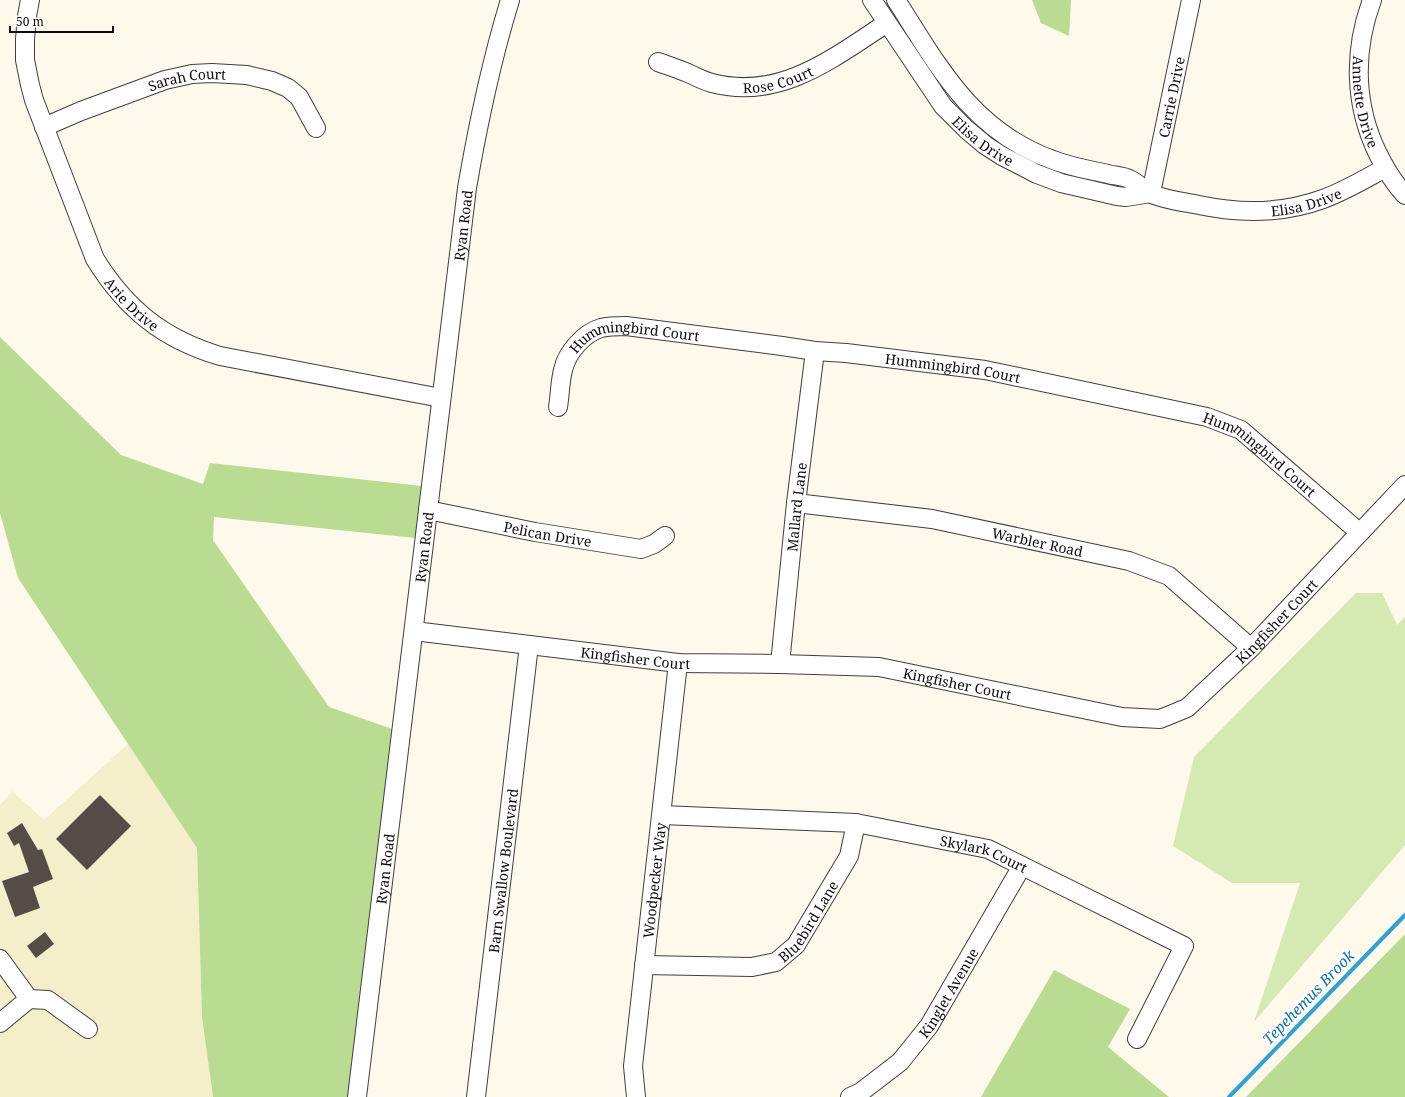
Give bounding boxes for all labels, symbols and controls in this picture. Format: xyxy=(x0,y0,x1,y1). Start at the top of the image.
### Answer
scale bar xyxy=(10,8,113,34)
text: 50 m xyxy=(16,13,44,30)
street label: Carrie Drive xyxy=(1153,55,1189,139)
street label: Annette Drive xyxy=(1349,55,1383,151)
street label: Rose Court xyxy=(742,61,816,97)
street label: Sarah Court xyxy=(145,63,227,95)
street label: Elisa Drive xyxy=(948,111,1017,170)
street label: Elisa Drive xyxy=(1270,183,1344,220)
street label: Ryan Road xyxy=(449,189,476,262)
street label: Arie Drive xyxy=(101,273,163,335)
street label: Hummingbird Court xyxy=(564,316,701,357)
street label: Hummingbird Court xyxy=(884,348,1022,387)
street label: Hummingbird Court xyxy=(1200,407,1321,501)
street label: Mallard Lane xyxy=(782,461,811,552)
street label: Ryan Road xyxy=(410,510,437,583)
street label: Pelican Drive xyxy=(502,516,593,550)
street label: Warbler Road xyxy=(990,523,1085,561)
street label: Kingfisher Court xyxy=(1231,574,1321,667)
street label: Kingfisher Court xyxy=(580,642,690,673)
street label: Kingfisher Court xyxy=(901,663,1013,704)
street label: Barn Swallow Boulevard xyxy=(483,787,522,954)
street label: Woodpecker Way xyxy=(638,821,670,939)
street label: Skylark Court xyxy=(939,830,1031,877)
street label: Ryan Road xyxy=(371,832,398,905)
street label: Bluebird Lane xyxy=(774,877,842,966)
street label: Kinglet Avenue xyxy=(914,944,982,1041)
water label: Tepehemus Brook xyxy=(1258,945,1359,1049)

